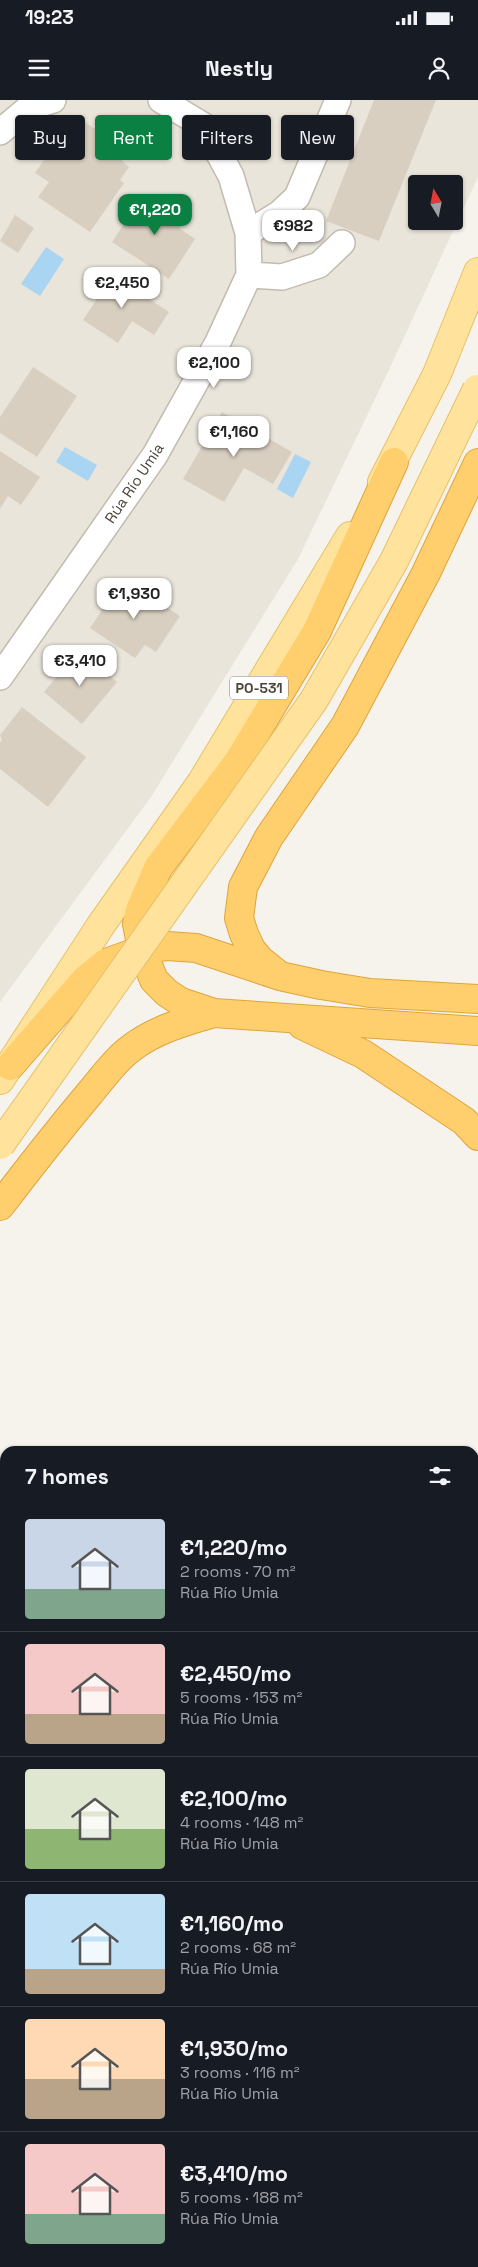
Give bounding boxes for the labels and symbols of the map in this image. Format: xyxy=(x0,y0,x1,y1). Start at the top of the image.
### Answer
north arrow xyxy=(408,175,462,230)
pin: €1,220 xyxy=(114,194,196,236)
pin: €982 xyxy=(263,210,323,252)
pin: €2,450 xyxy=(81,266,163,309)
pin: €2,100 xyxy=(173,346,255,389)
pin: €1,160 xyxy=(193,416,275,458)
street label: Rúa Río Umia xyxy=(100,439,168,527)
pin: €1,930 xyxy=(93,578,175,620)
pin: €3,410 xyxy=(39,644,121,687)
road number: PO-531 xyxy=(230,676,288,700)

